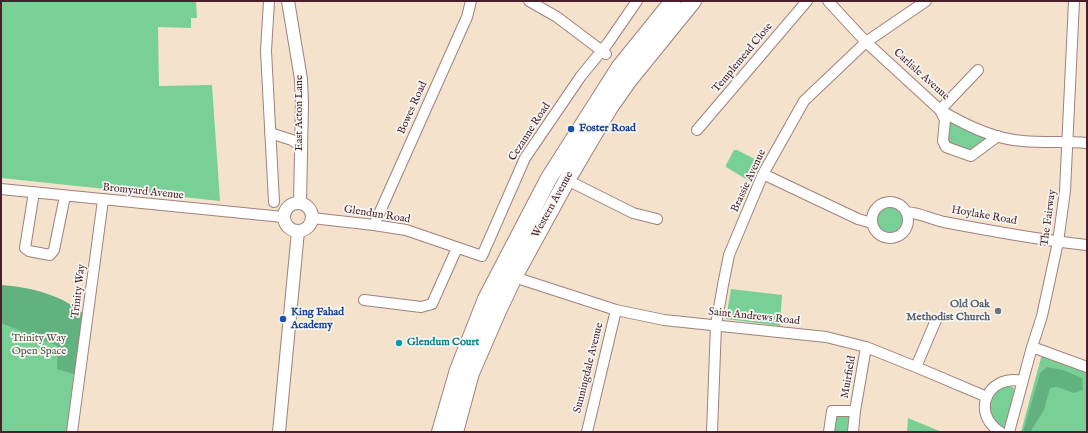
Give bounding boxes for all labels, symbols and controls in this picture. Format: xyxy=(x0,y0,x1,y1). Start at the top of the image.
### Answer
street label: Templemead Close xyxy=(710,21,776,95)
street label: Carlisle Avenue xyxy=(890,47,952,103)
street label: East Acton Lane xyxy=(293,75,307,151)
street label: Bowes Road xyxy=(395,80,431,136)
street label: Cezanne Road xyxy=(506,100,554,164)
place label: Foster Road xyxy=(579,122,636,136)
marker: Foster Road xyxy=(566,124,576,134)
street label: Brassie Avenue xyxy=(729,148,769,214)
street label: Western Avenue xyxy=(529,170,577,240)
street label: Bromyard Avenue xyxy=(102,181,184,203)
street label: The Fairway xyxy=(1038,189,1060,247)
street label: Glendun Road xyxy=(343,203,411,227)
street label: Hoylake Road xyxy=(950,204,1018,228)
street label: Trinity Way xyxy=(69,263,89,319)
place label: Old Oak Methodist Church xyxy=(906,298,990,324)
place label: King Fahad Academy xyxy=(291,306,344,332)
street label: Saint Andrews Road xyxy=(708,306,800,328)
marker: Old Oak Methodist Church xyxy=(993,306,1003,316)
marker: King Fahad Academy xyxy=(278,314,288,324)
street label: Sunningdale Avenue xyxy=(571,322,607,414)
park label: Trinity Way Open Space xyxy=(12,332,66,358)
place label: Glendum Court xyxy=(407,336,479,350)
marker: Glendum Court xyxy=(394,338,404,348)
street label: Muirfield xyxy=(839,355,859,399)

